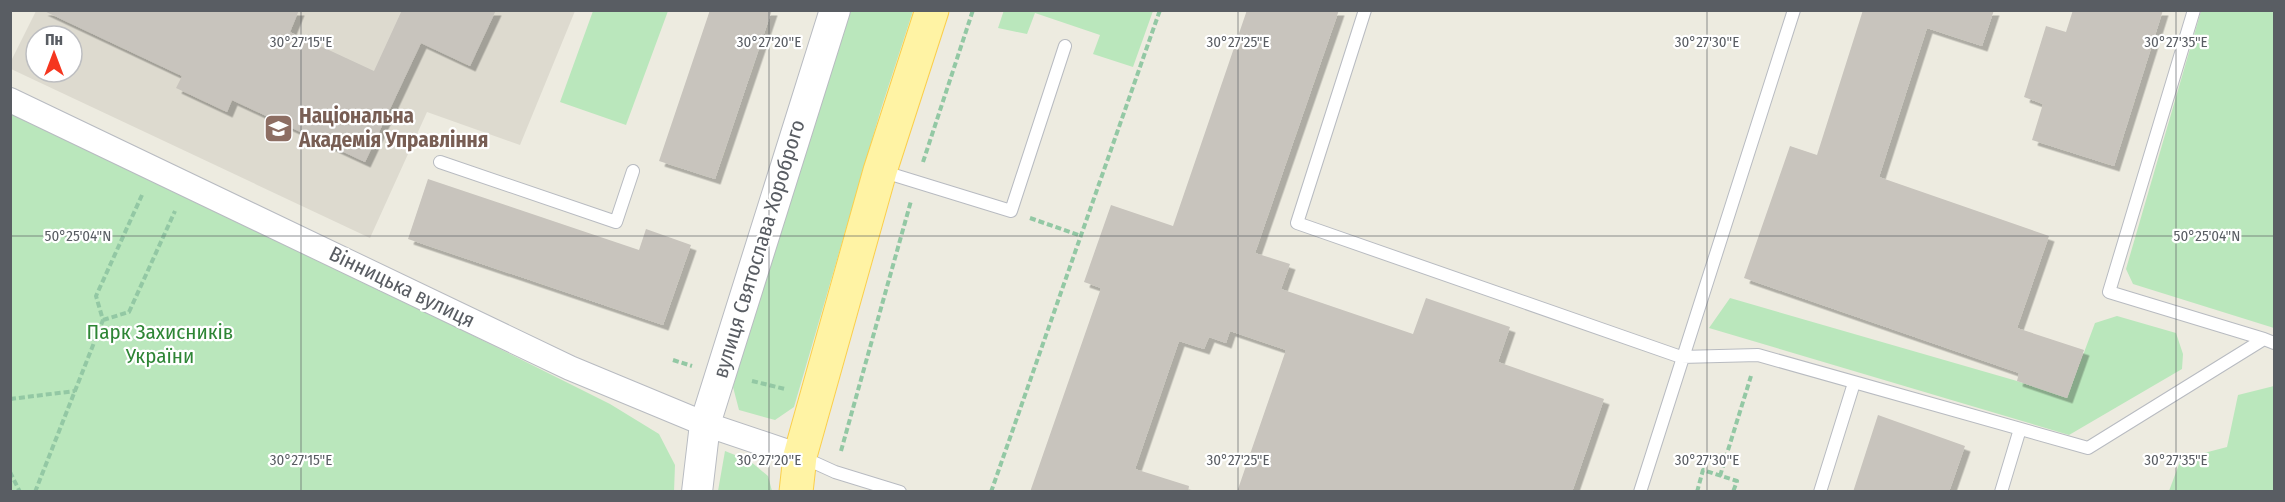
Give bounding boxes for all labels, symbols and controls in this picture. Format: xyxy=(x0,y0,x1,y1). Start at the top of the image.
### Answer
north arrow xyxy=(24,24,84,84)
text: Пн xyxy=(45,30,63,49)
text: 30°27'15"E xyxy=(270,33,332,51)
text: 30°27'20"E xyxy=(737,33,801,51)
text: 30°27'25"E xyxy=(1206,33,1270,51)
text: 30°27'30"E xyxy=(1675,33,1739,51)
text: 30°27'35"E xyxy=(2144,33,2208,51)
place label: Національна Академія Управління xyxy=(298,103,488,153)
school or university icon: Національна Академія Управління xyxy=(262,112,294,144)
street label: вулиця Святослава Хороброго xyxy=(707,117,811,381)
text: 50°25'04"N xyxy=(45,227,111,245)
text: 50°25'04"N xyxy=(2174,227,2240,245)
street label: Вінницька вулиця xyxy=(325,240,479,334)
park label: Парк Захисників України xyxy=(87,319,233,369)
text: 30°27'15"E xyxy=(270,451,332,469)
text: 30°27'20"E xyxy=(737,451,801,469)
text: 30°27'25"E xyxy=(1206,451,1270,469)
text: 30°27'30"E xyxy=(1675,451,1739,469)
text: 30°27'35"E xyxy=(2144,451,2208,469)

